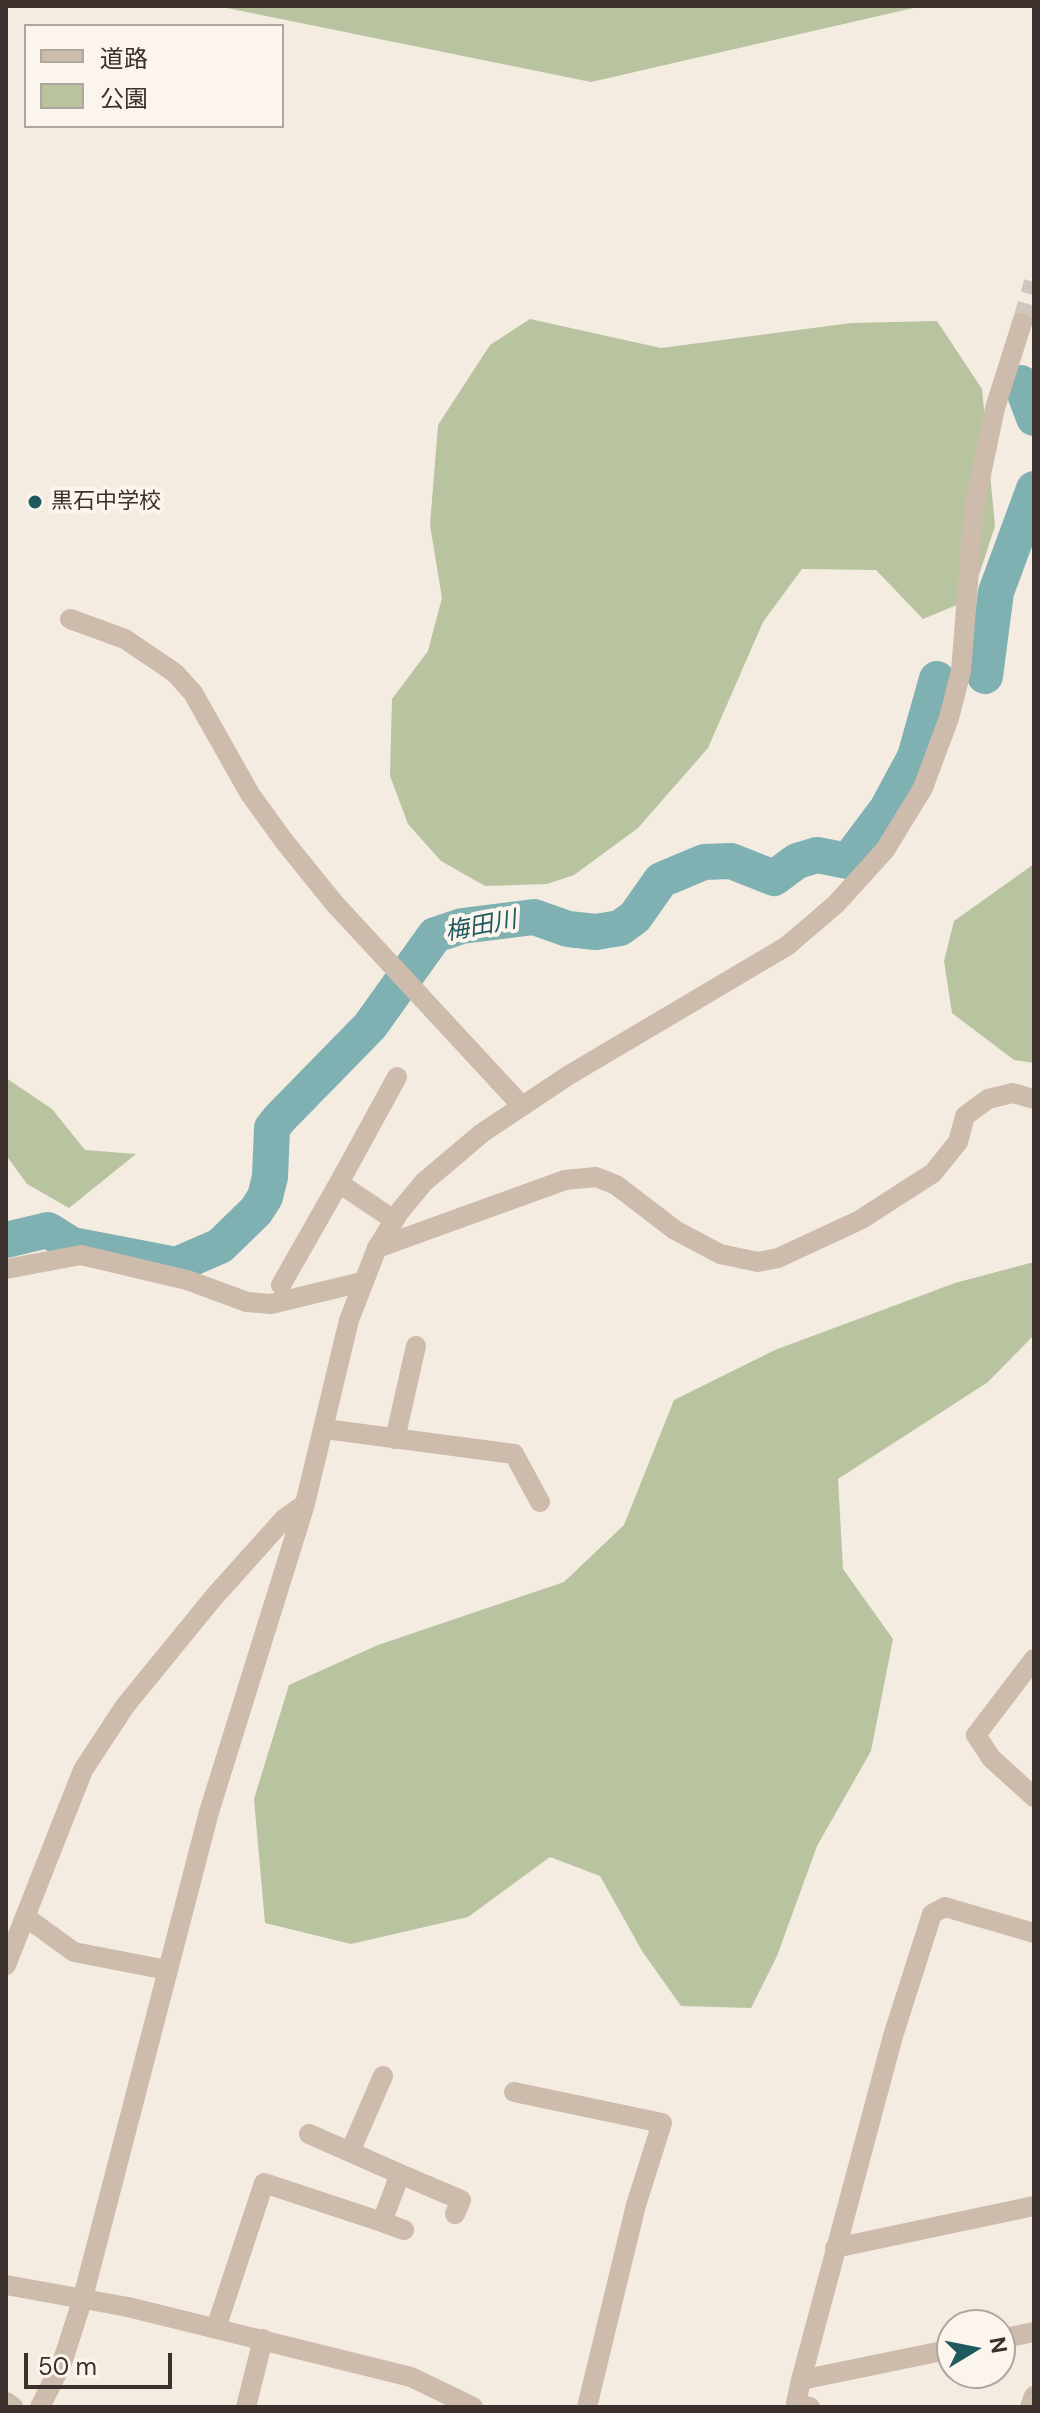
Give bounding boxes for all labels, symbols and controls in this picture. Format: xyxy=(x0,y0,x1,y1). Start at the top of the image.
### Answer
legend xyxy=(24,24,284,128)
text: 道路 xyxy=(100,43,148,74)
text: 公園 xyxy=(100,83,148,114)
place label: 黒石中学校 xyxy=(51,489,161,515)
marker: 黒石中学校 xyxy=(26,493,44,511)
water label: 梅田川 xyxy=(443,906,519,948)
north arrow xyxy=(936,2309,1016,2389)
text: N xyxy=(982,2335,1014,2356)
scale bar xyxy=(28,2337,176,2387)
text: 50 m xyxy=(38,2351,97,2382)

